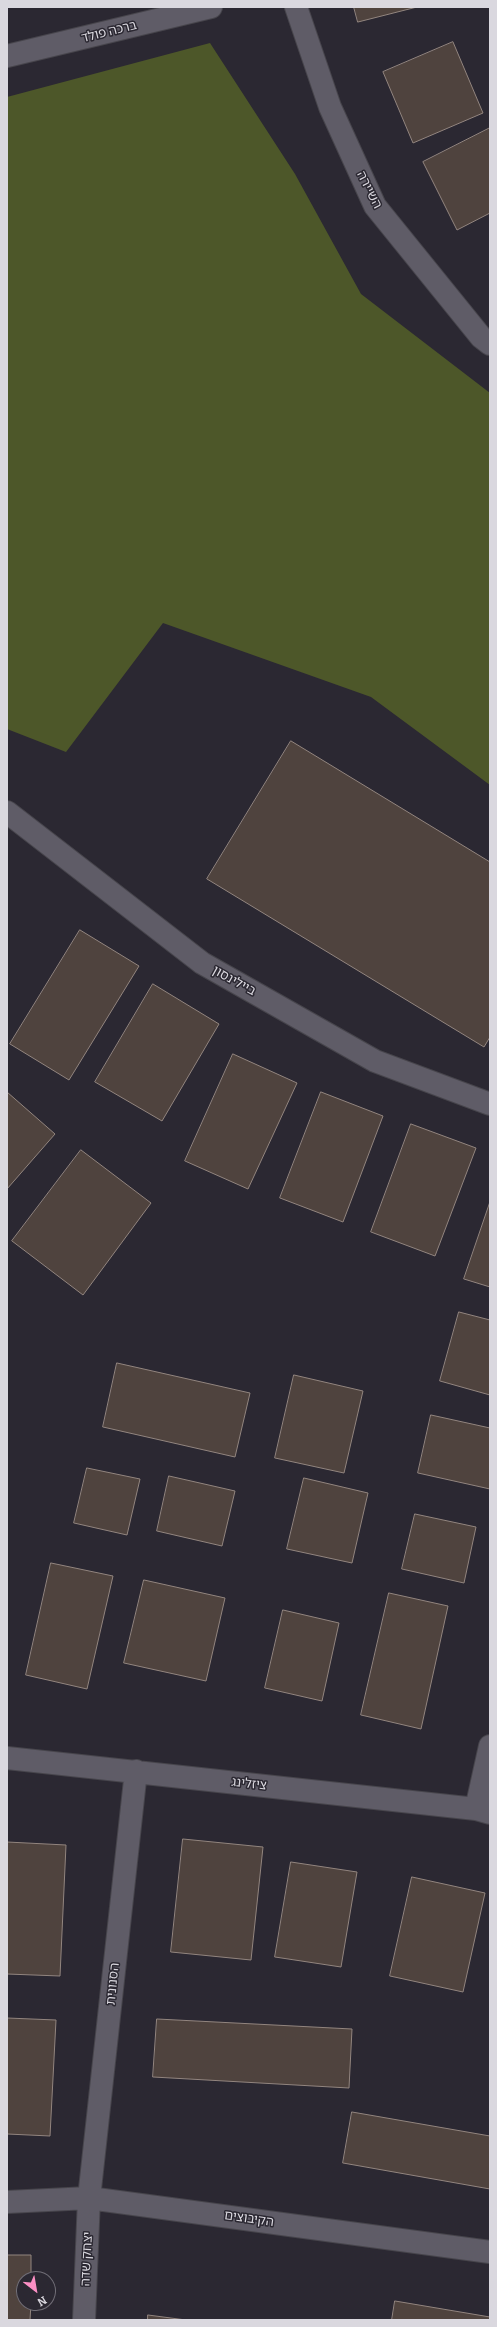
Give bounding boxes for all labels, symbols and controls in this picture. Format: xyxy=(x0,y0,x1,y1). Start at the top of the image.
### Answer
street label: ברכה פולד xyxy=(80,18,138,46)
street label: השיירה xyxy=(353,169,385,211)
street label: ביילינסון xyxy=(210,963,258,999)
street label: ציזלינג xyxy=(231,1774,267,1794)
street label: הסנונית xyxy=(103,1962,123,2006)
street label: הקיבוצים xyxy=(223,2208,275,2230)
street label: יצחק שדה xyxy=(78,2231,96,2287)
north arrow xyxy=(16,2271,56,2311)
text: N xyxy=(35,2293,49,2309)

